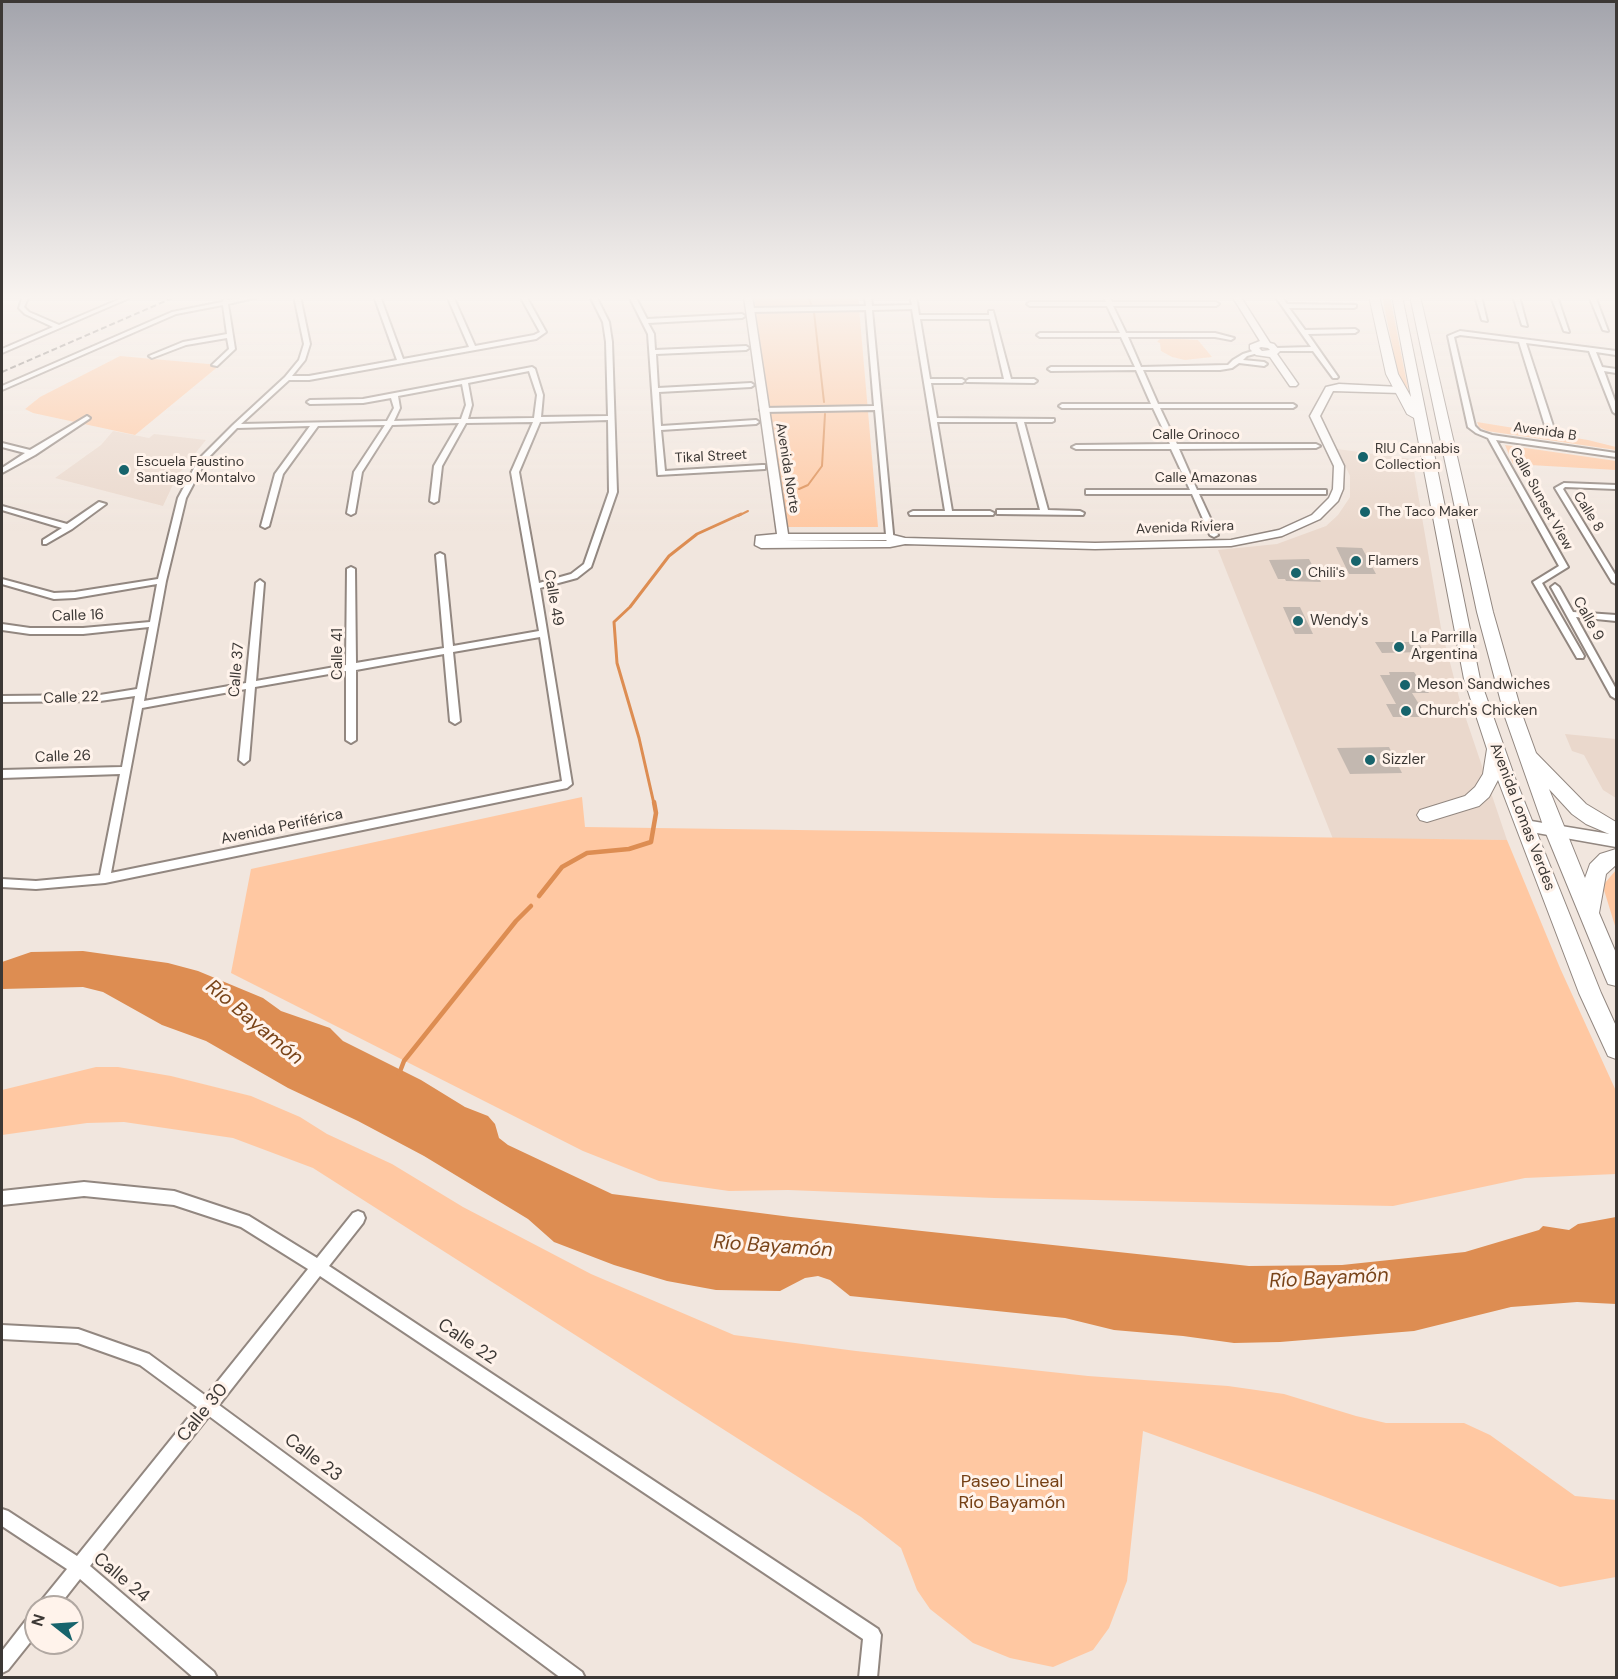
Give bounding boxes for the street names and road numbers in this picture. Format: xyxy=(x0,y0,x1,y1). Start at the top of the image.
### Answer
street label: Avenida B xyxy=(1512,419,1578,445)
street label: Avenida Norte xyxy=(772,422,802,514)
street label: Calle Orinoco xyxy=(1152,427,1240,443)
street label: Calle Sunset View xyxy=(1506,445,1576,553)
street label: Tikal Street xyxy=(674,447,748,467)
street label: Calle Amazonas xyxy=(1155,470,1257,486)
street label: Calle 8 xyxy=(1569,489,1607,535)
street label: Avenida Riviera xyxy=(1136,518,1234,538)
street label: Calle 49 xyxy=(539,569,567,627)
street label: Calle 9 xyxy=(1569,594,1607,644)
street label: Calle 16 xyxy=(52,606,104,626)
street label: Calle 41 xyxy=(329,628,347,680)
street label: Calle 37 xyxy=(226,642,248,698)
street label: Calle 22 xyxy=(43,688,99,708)
street label: Avenida Lomas Verdes xyxy=(1485,741,1559,893)
street label: Calle 26 xyxy=(35,747,91,767)
street label: Avenida Periférica xyxy=(219,805,345,849)
street label: Calle 22 xyxy=(433,1314,501,1370)
street label: Calle 30 xyxy=(173,1380,233,1446)
street label: Calle 23 xyxy=(280,1429,346,1487)
street label: Calle 24 xyxy=(89,1548,153,1608)

